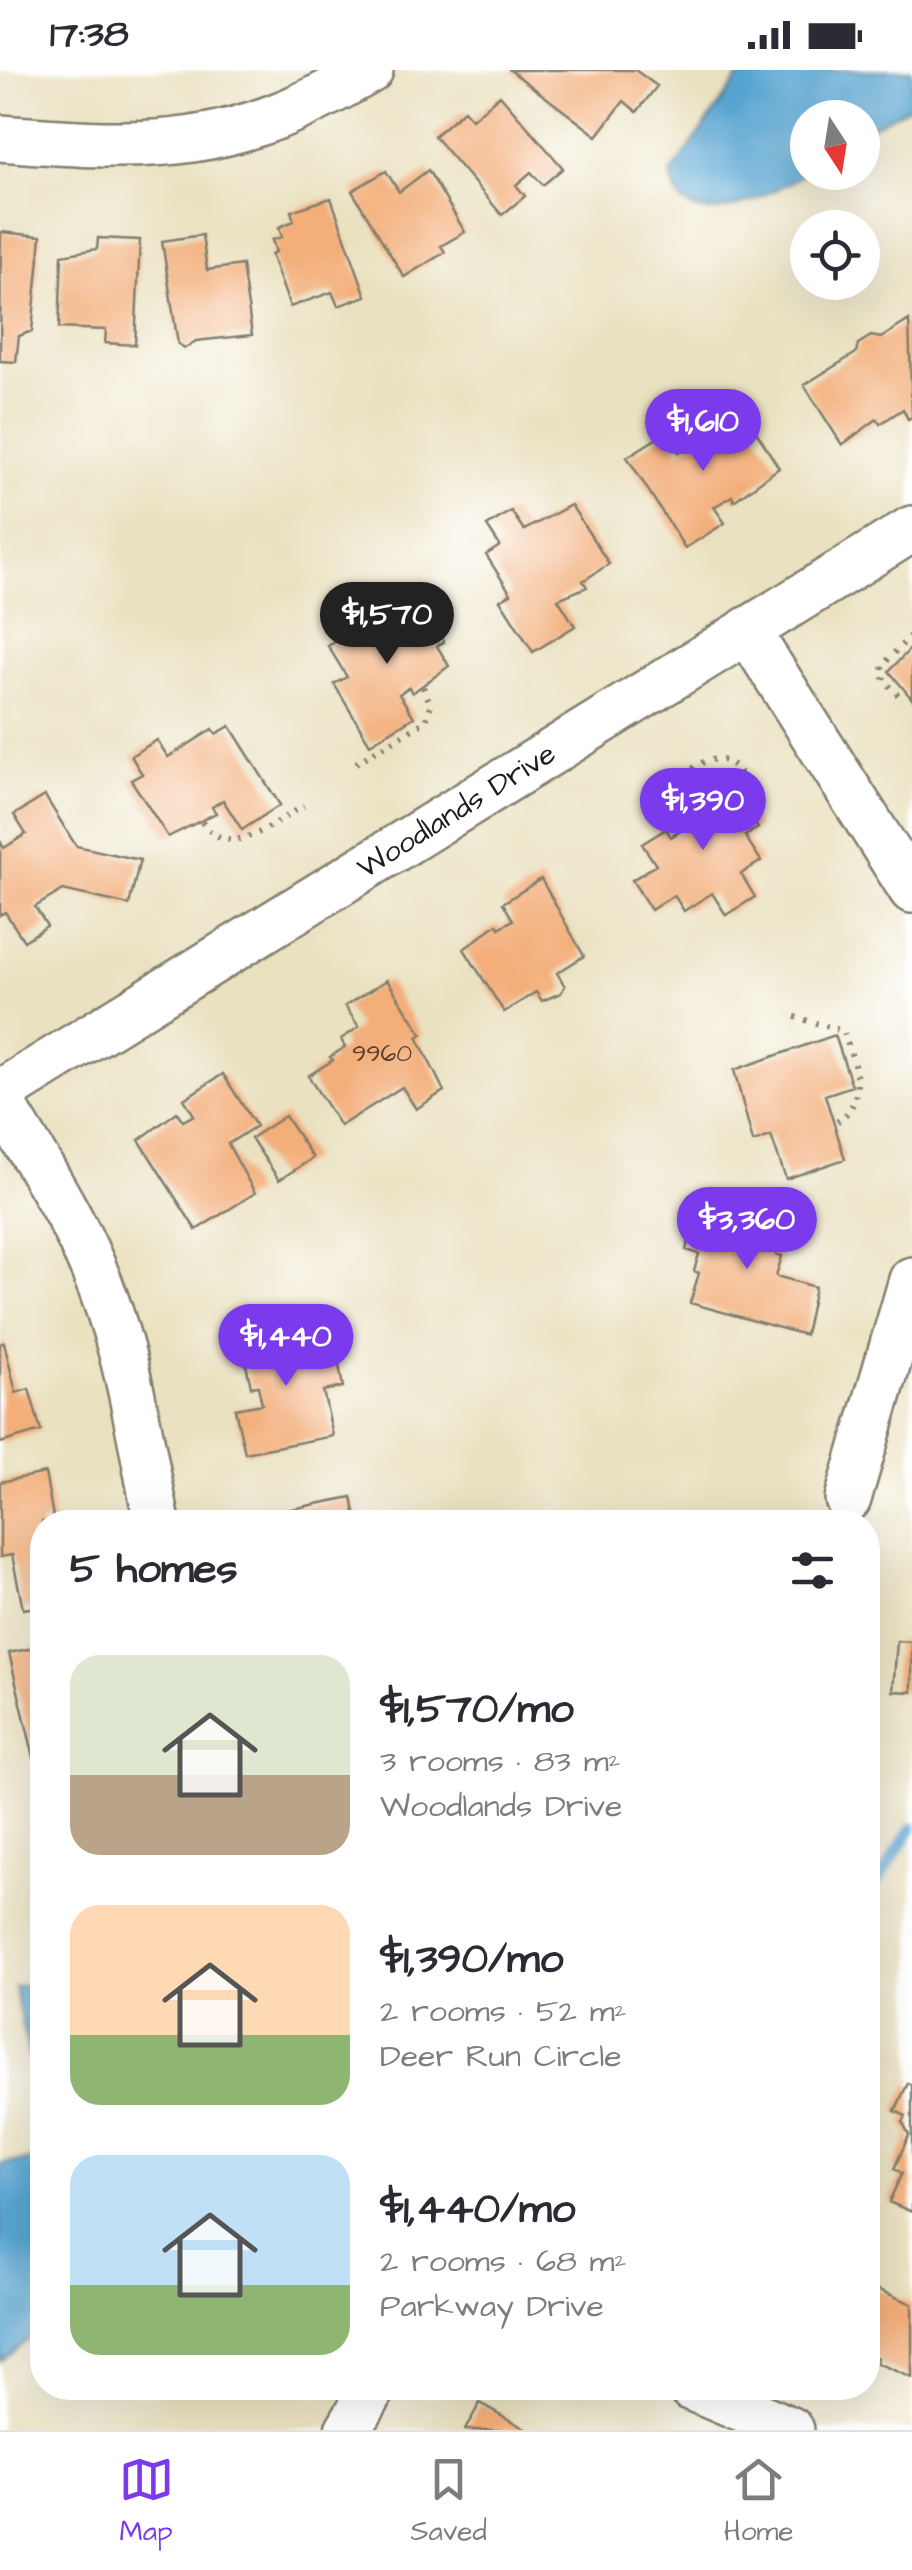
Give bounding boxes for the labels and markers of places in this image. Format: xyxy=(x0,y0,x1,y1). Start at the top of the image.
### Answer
pin: $1,610 xyxy=(622,389,784,474)
pin: $1,570 xyxy=(306,582,468,667)
pin: $1,390 xyxy=(622,768,784,853)
pin: $3,360 xyxy=(666,1187,828,1272)
pin: $1,440 xyxy=(205,1304,367,1389)

